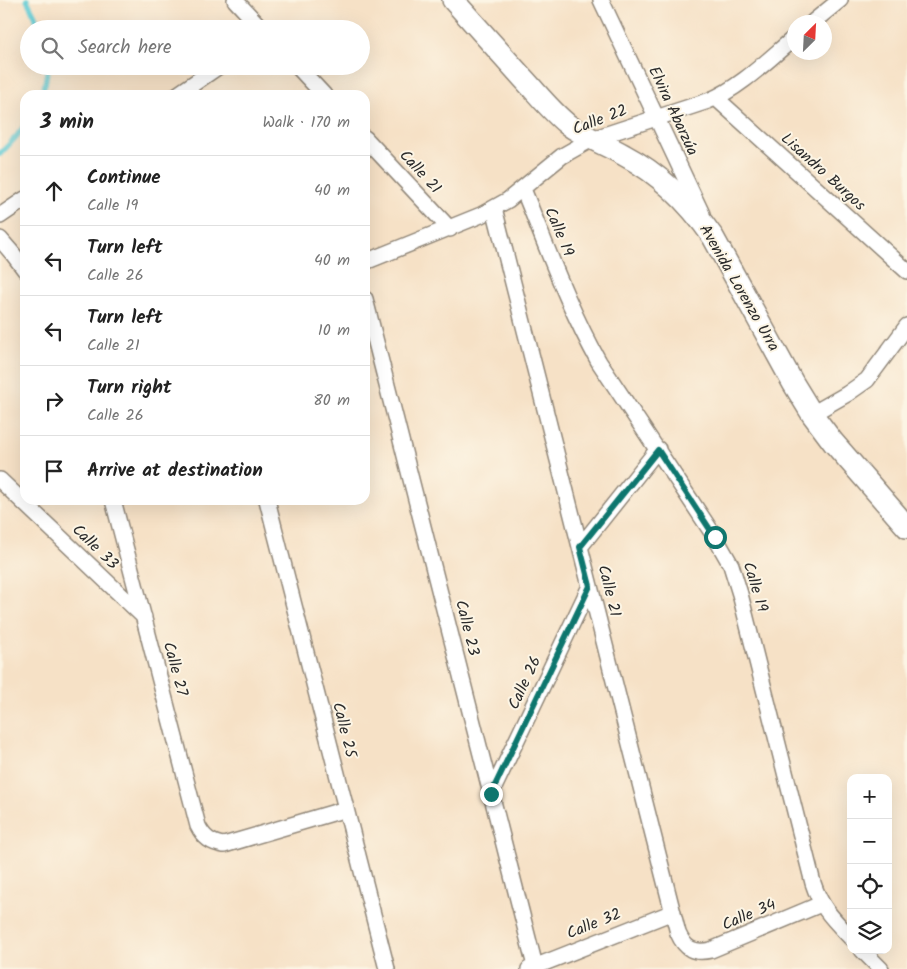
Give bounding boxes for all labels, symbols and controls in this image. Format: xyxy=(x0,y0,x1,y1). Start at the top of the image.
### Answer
north arrow xyxy=(787,15,832,60)
search box xyxy=(20,20,370,75)
text: Search here xyxy=(78,33,172,63)
icon: search xyxy=(38,34,66,62)
street label: Elvira Abarzúa xyxy=(641,62,705,160)
street label: Calle 22 xyxy=(569,98,631,142)
text: 3 min xyxy=(40,106,94,139)
text: Walk · 170 m xyxy=(262,110,350,135)
street label: Lisandro Burgos xyxy=(775,127,871,217)
street label: Calle 21 xyxy=(393,144,447,200)
text: Continue xyxy=(87,163,160,193)
icon: ahead xyxy=(40,177,68,205)
text: 40 m xyxy=(314,178,350,203)
text: Calle 19 xyxy=(87,193,138,218)
street label: Calle 19 xyxy=(537,203,581,261)
street label: Avenida Lorenzo Urra xyxy=(692,220,786,356)
text: Turn left xyxy=(87,233,162,263)
icon: left xyxy=(40,247,68,275)
text: 40 m xyxy=(314,248,350,273)
text: Calle 26 xyxy=(87,263,144,288)
text: Turn left xyxy=(87,303,162,333)
icon: left xyxy=(40,317,68,345)
text: 10 m xyxy=(318,318,350,343)
text: Calle 21 xyxy=(87,333,140,358)
text: Turn right xyxy=(87,373,172,403)
icon: right xyxy=(40,387,68,415)
text: 80 m xyxy=(313,388,350,413)
text: Calle 26 xyxy=(87,403,144,428)
text: Arrive at destination xyxy=(87,456,263,486)
icon: arrive xyxy=(40,457,68,485)
street label: Calle 33 xyxy=(66,518,124,576)
route start xyxy=(704,526,727,549)
street label: Calle 19 xyxy=(736,559,775,615)
street label: Calle 21 xyxy=(590,562,628,620)
street label: Calle 23 xyxy=(448,597,486,659)
street label: Calle 27 xyxy=(156,639,194,700)
street label: Calle 26 xyxy=(502,652,548,714)
street label: Calle 25 xyxy=(325,700,363,762)
map controls xyxy=(847,774,892,954)
button: + xyxy=(847,774,892,819)
route end xyxy=(480,783,503,806)
button: − xyxy=(847,819,892,864)
button: locate xyxy=(847,864,892,909)
street label: Calle 34 xyxy=(718,892,780,938)
street label: Calle 32 xyxy=(563,902,625,946)
button: layers xyxy=(847,909,892,954)

